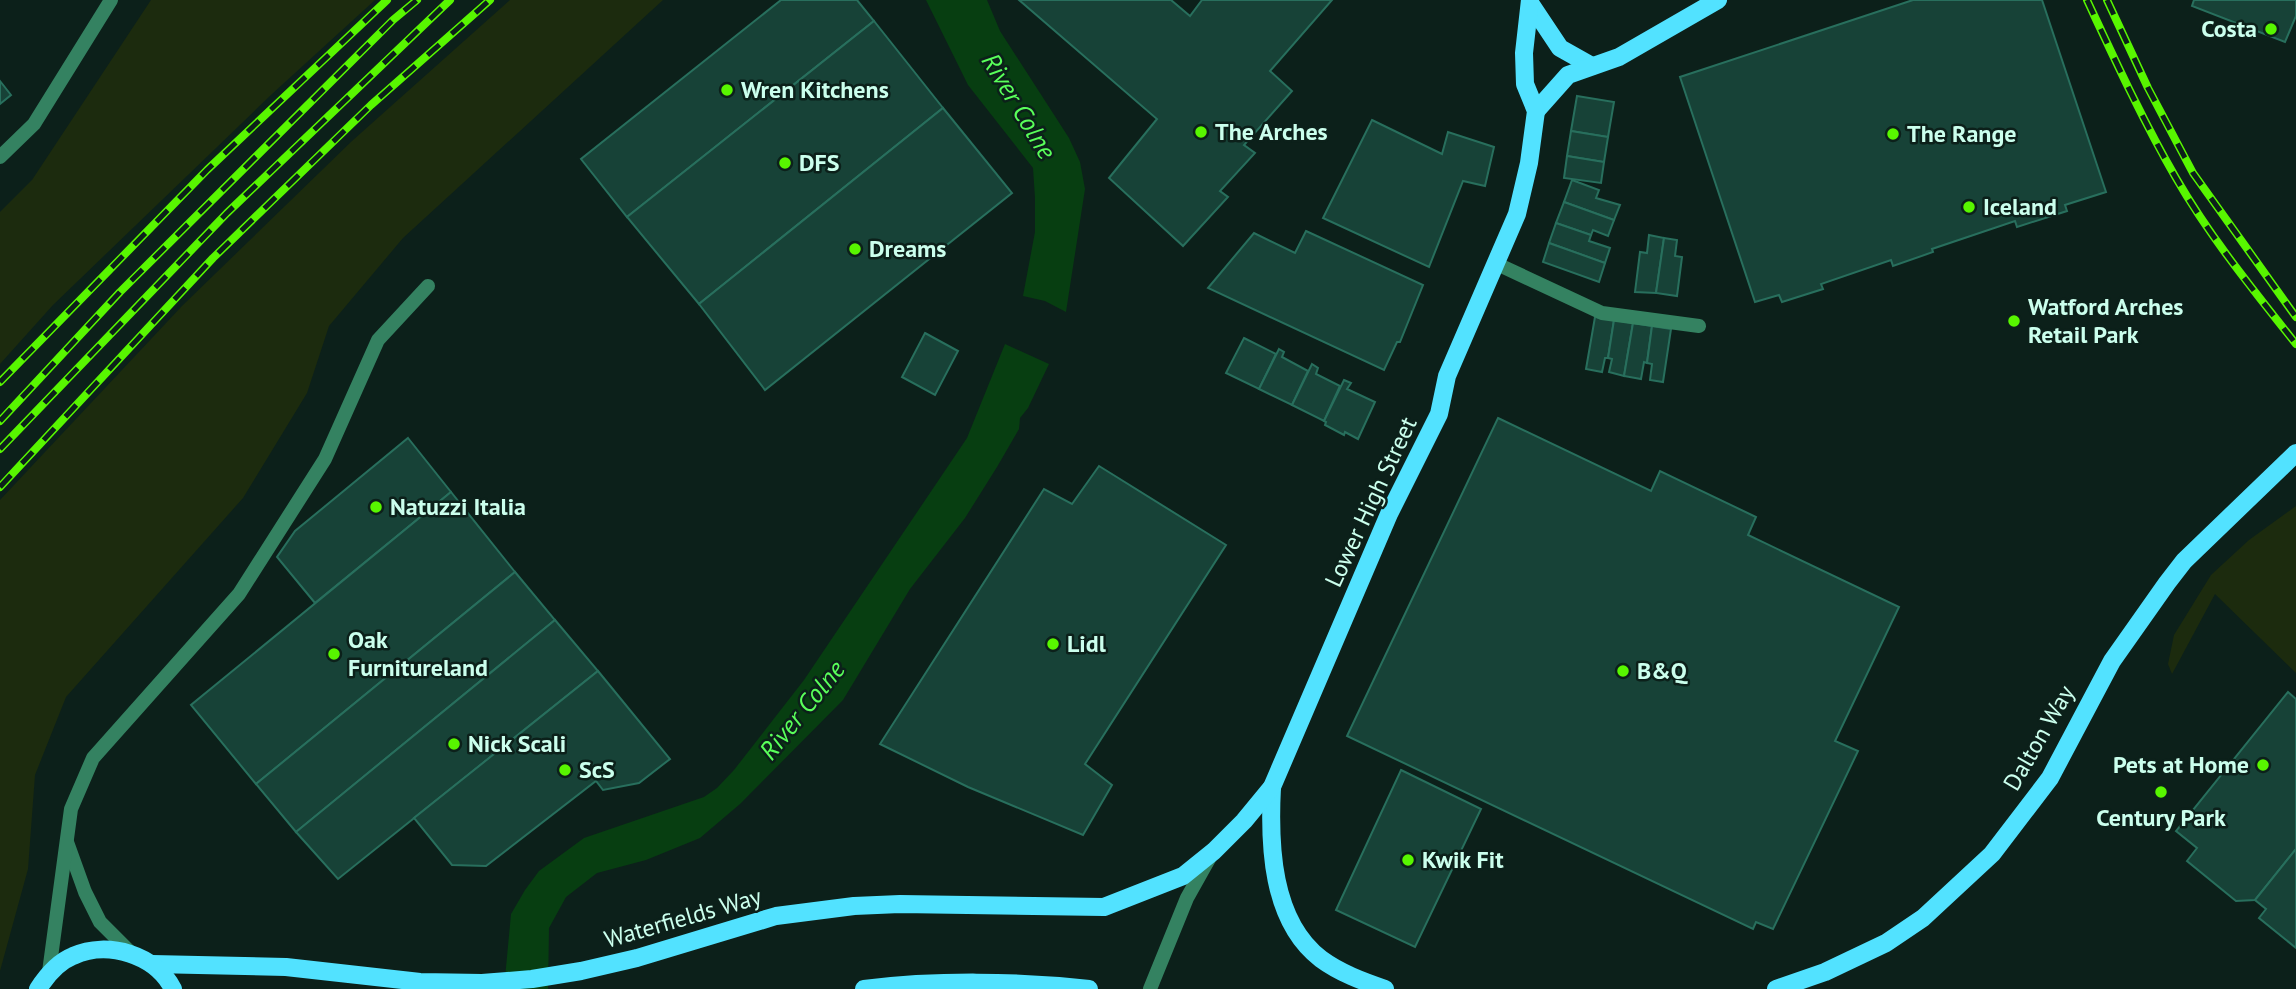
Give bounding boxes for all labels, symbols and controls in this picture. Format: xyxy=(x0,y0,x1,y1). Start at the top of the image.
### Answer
place label: Costa xyxy=(2201,13,2257,44)
marker: Costa xyxy=(2263,21,2279,37)
water label: River Colne xyxy=(975,46,1064,165)
place label: Wren Kitchens xyxy=(741,74,889,105)
marker: Wren Kitchens xyxy=(719,82,735,98)
place label: The Arches xyxy=(1215,116,1328,147)
place label: The Range xyxy=(1907,118,2016,149)
marker: The Arches xyxy=(1193,124,1209,140)
marker: The Range xyxy=(1885,126,1901,142)
place label: DFS xyxy=(799,147,839,178)
marker: DFS xyxy=(777,155,793,171)
place label: Iceland xyxy=(1983,191,2057,222)
marker: Iceland xyxy=(1961,199,1977,215)
place label: Dreams xyxy=(869,233,947,264)
marker: Dreams xyxy=(847,241,863,257)
place label: Watford Arches Retail Park xyxy=(2028,291,2184,350)
marker: Watford Arches Retail Park xyxy=(2006,313,2022,329)
street label: Lower High Street xyxy=(1318,412,1423,592)
place label: Natuzzi Italia xyxy=(390,491,526,522)
marker: Natuzzi Italia xyxy=(368,499,384,515)
place label: Oak Furnitureland xyxy=(348,624,488,683)
place label: Lidl xyxy=(1067,628,1107,659)
marker: Lidl xyxy=(1045,636,1061,652)
marker: Oak Furnitureland xyxy=(326,646,342,662)
water label: River Colne xyxy=(752,653,852,766)
place label: B&Q xyxy=(1637,655,1688,686)
marker: B&Q xyxy=(1615,663,1631,679)
street label: Dalton Way xyxy=(1996,680,2081,796)
place label: Nick Scali xyxy=(468,728,566,759)
marker: Nick Scali xyxy=(446,736,462,752)
place label: Pets at Home xyxy=(2113,749,2249,780)
place label: ScS xyxy=(579,754,615,785)
marker: Pets at Home xyxy=(2255,757,2271,773)
marker: ScS xyxy=(557,762,573,778)
marker: Century Park xyxy=(2153,784,2169,800)
place label: Century Park xyxy=(2096,802,2226,833)
place label: Kwik Fit xyxy=(1422,844,1504,875)
marker: Kwik Fit xyxy=(1400,852,1416,868)
street label: Waterfields Way xyxy=(601,880,765,955)

